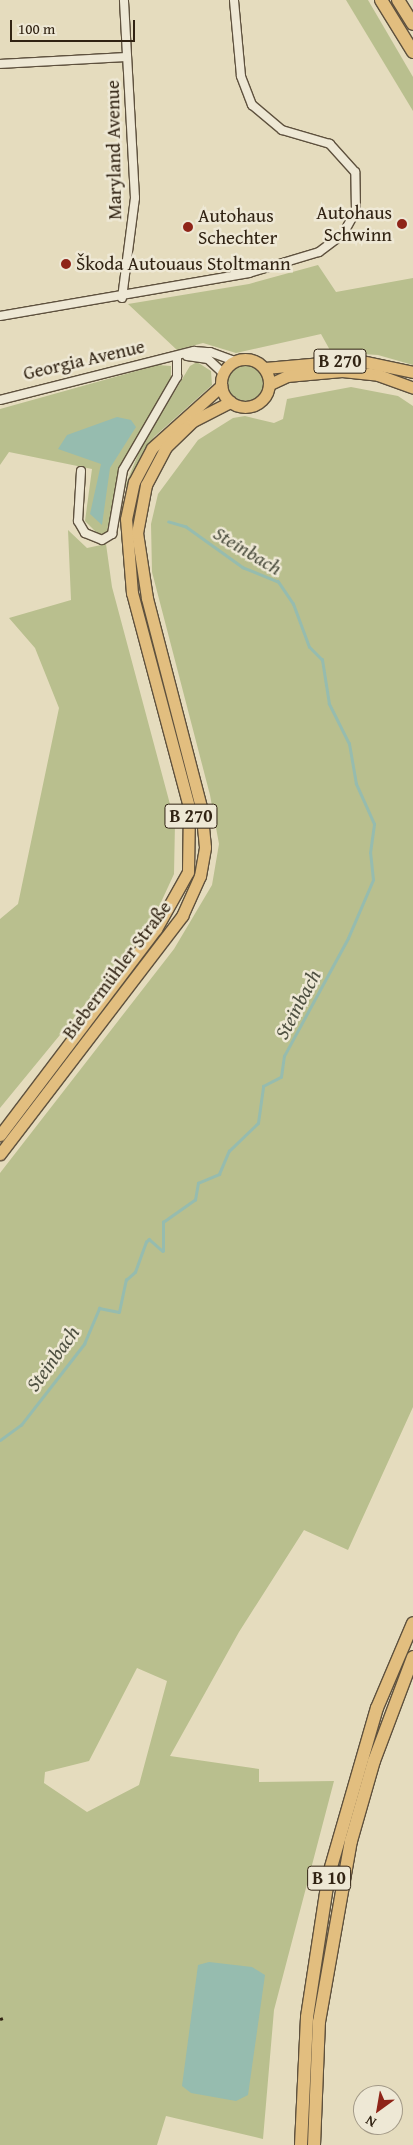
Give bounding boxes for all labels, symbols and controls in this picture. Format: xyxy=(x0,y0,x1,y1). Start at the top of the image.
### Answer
scale bar xyxy=(12,10,138,42)
text: 100 m xyxy=(18,18,55,39)
street label: Maryland Avenue xyxy=(101,80,127,220)
place label: Autohaus Schwinn xyxy=(316,202,392,246)
place label: Autohaus Schechter xyxy=(198,205,277,249)
marker: Autohaus Schwinn xyxy=(396,218,408,230)
marker: Autohaus Schechter xyxy=(182,221,194,233)
place label: Škoda Autouaus Stoltmann xyxy=(76,253,291,275)
marker: Škoda Autouaus Stoltmann xyxy=(60,258,72,270)
street label: Georgia Avenue xyxy=(21,335,147,385)
road number: B 270 xyxy=(312,346,368,376)
water label: Steinbach xyxy=(210,520,286,580)
road number: B 270 xyxy=(164,800,218,831)
street label: Biebermühler Straße xyxy=(58,896,176,1044)
water label: Steinbach xyxy=(269,965,325,1043)
water label: Steinbach xyxy=(20,1321,84,1395)
road number: B 10 xyxy=(306,1862,352,1894)
north arrow xyxy=(353,2085,403,2135)
text: N xyxy=(361,2111,380,2133)

